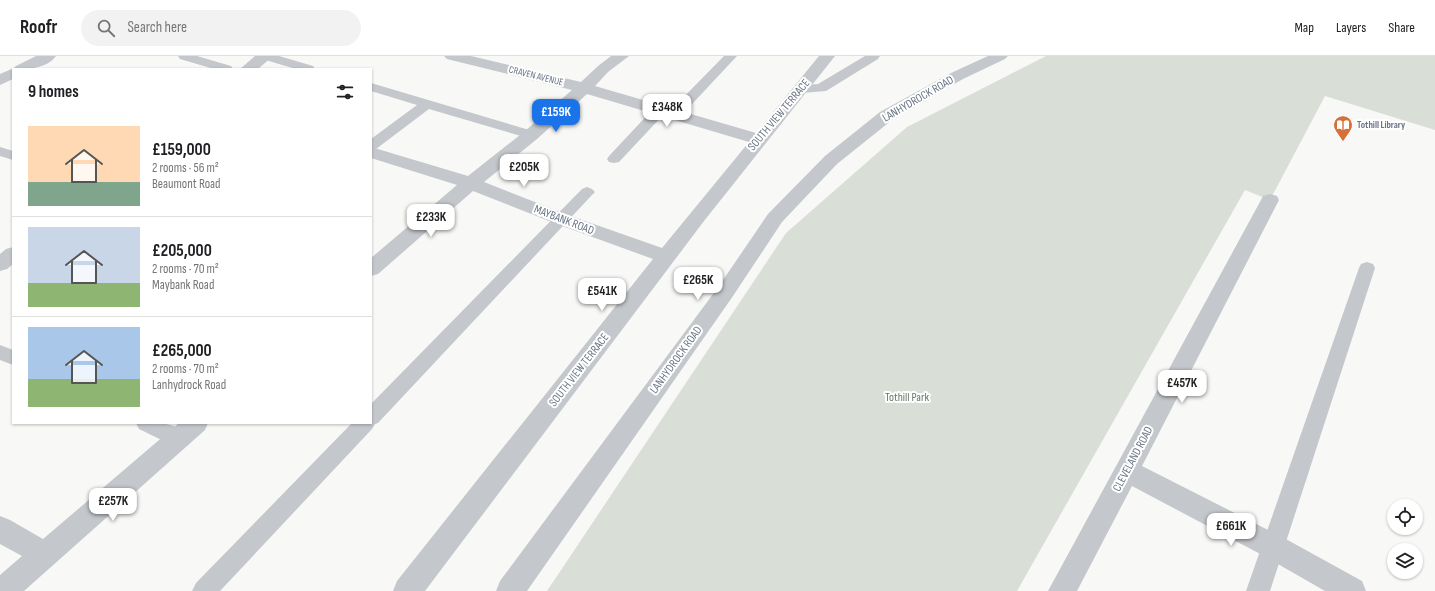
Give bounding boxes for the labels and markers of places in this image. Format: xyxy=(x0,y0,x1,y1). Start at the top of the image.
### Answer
pin: £348K xyxy=(639,94,695,128)
pin: £159K xyxy=(528,99,584,133)
library icon: Tothill Library xyxy=(1332,114,1354,142)
place label: Tothill Library xyxy=(1357,119,1406,131)
pin: £205K xyxy=(496,154,552,188)
pin: £233K xyxy=(403,204,459,238)
pin: £265K xyxy=(670,267,726,301)
pin: £541K xyxy=(574,278,630,312)
pin: £457K xyxy=(1154,370,1210,404)
pin: £257K xyxy=(85,488,141,522)
pin: £661K xyxy=(1203,513,1259,547)

